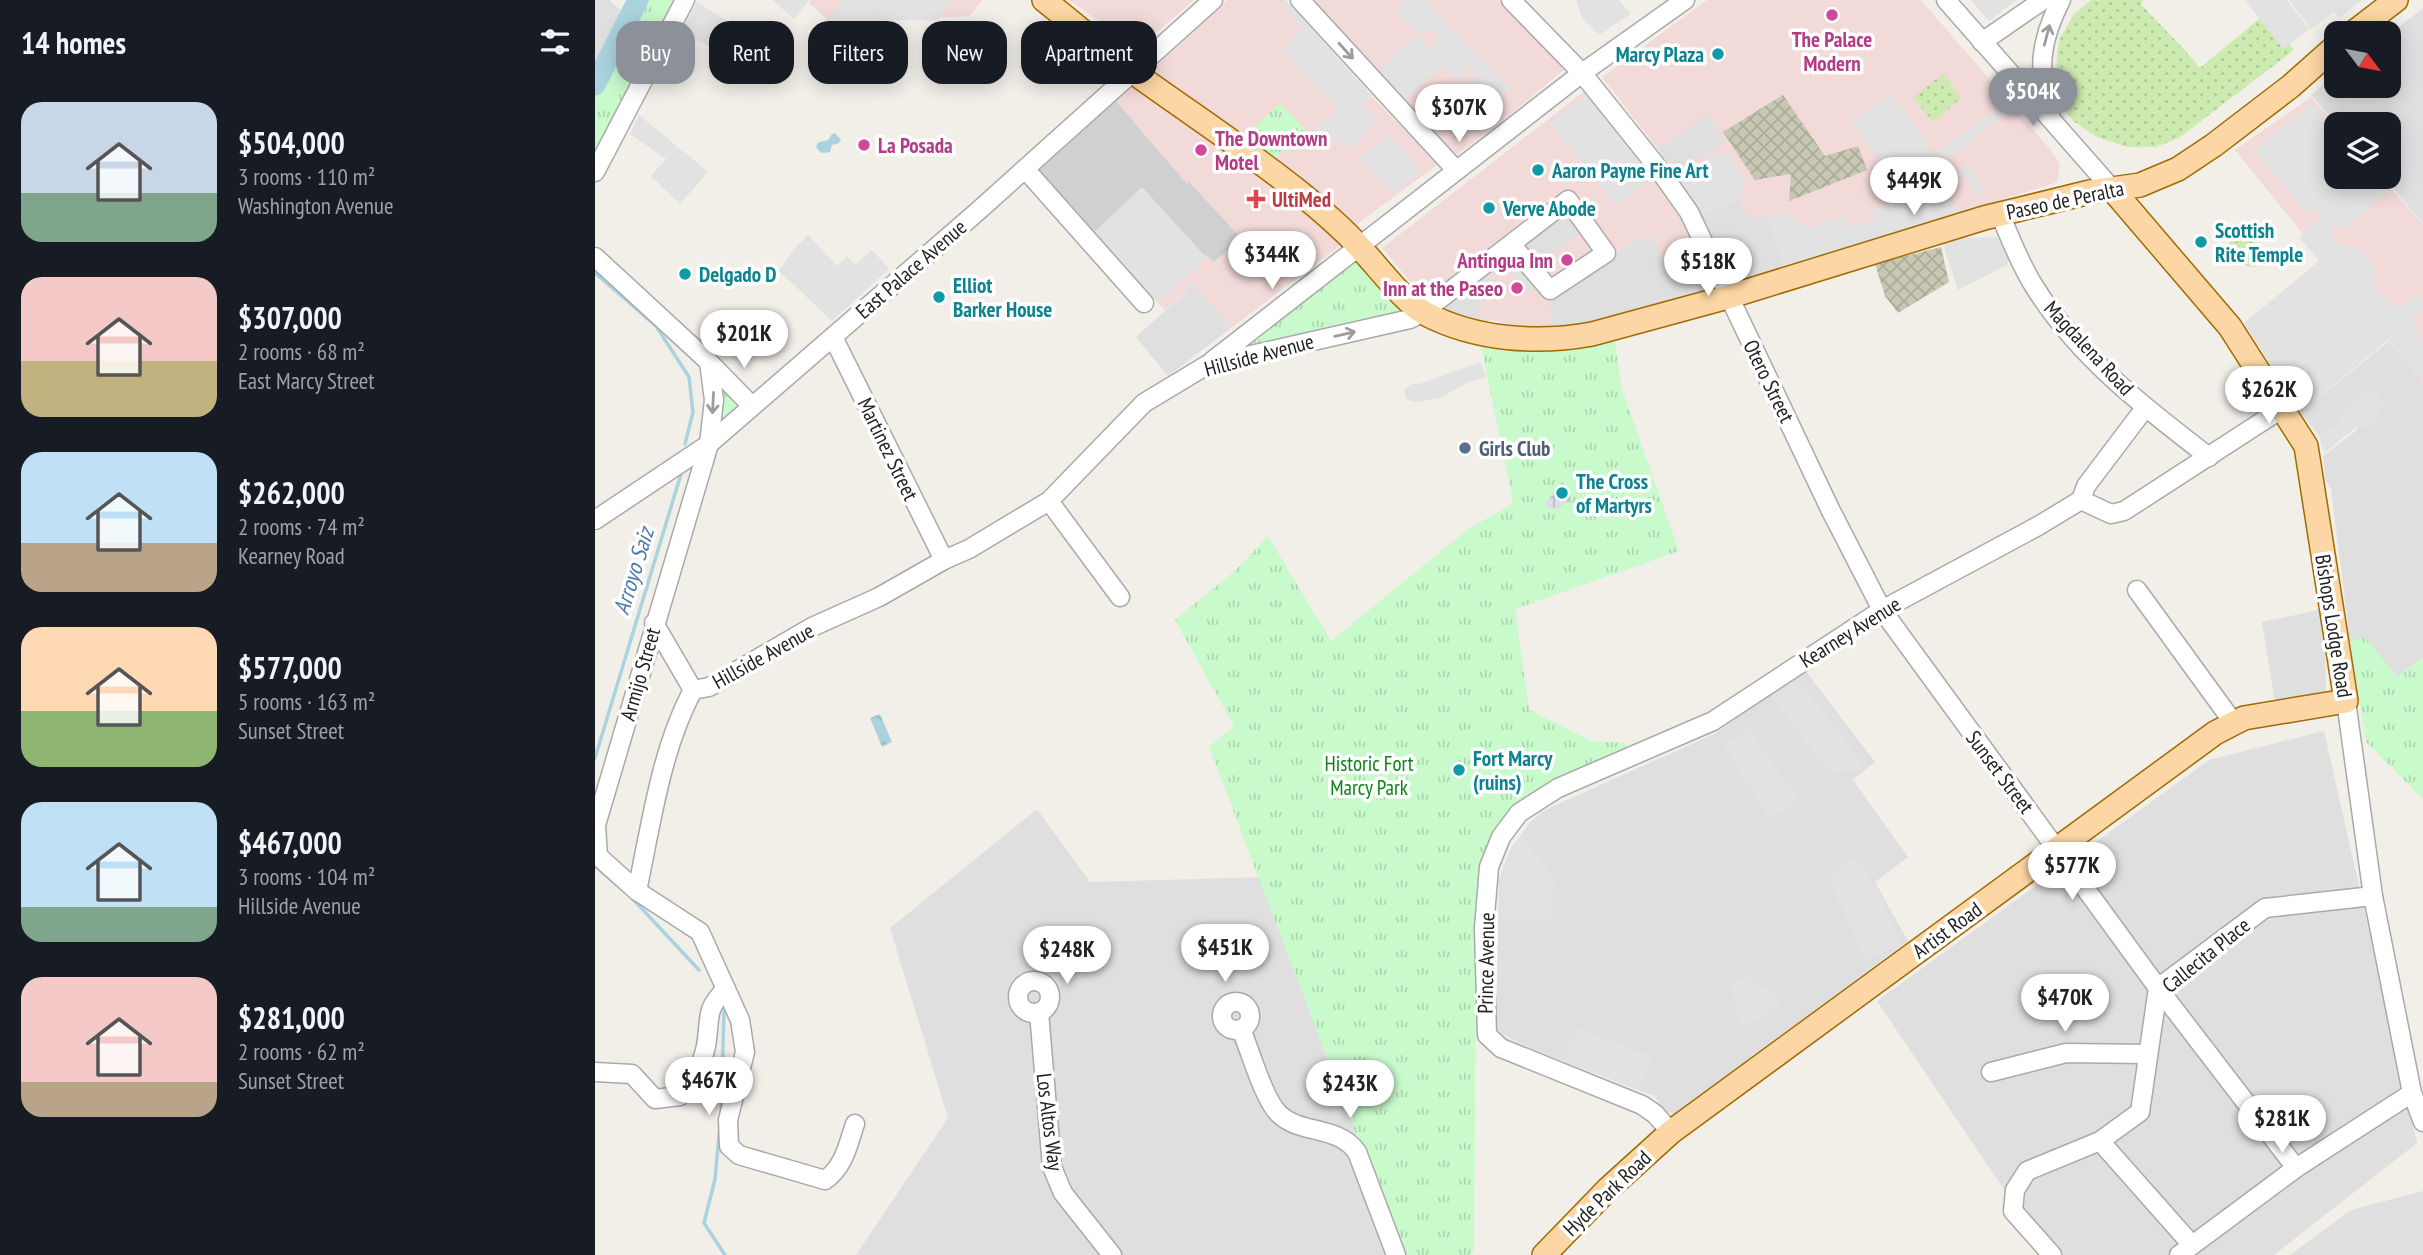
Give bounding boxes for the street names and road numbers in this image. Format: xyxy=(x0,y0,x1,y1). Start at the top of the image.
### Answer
street label: Paseo de Peralta xyxy=(2004,174,2126,226)
street label: East Palace Avenue xyxy=(850,214,972,324)
street label: Magdalena Road xyxy=(2038,295,2140,401)
street label: Hillside Avenue xyxy=(1201,327,1317,383)
street label: Otero Street xyxy=(1737,335,1801,427)
street label: Martinez Street xyxy=(852,393,925,505)
street label: Bishops Lodge Road xyxy=(2309,553,2359,699)
street label: Kearney Avenue xyxy=(1794,590,1906,674)
street label: Hillside Avenue xyxy=(707,617,819,695)
street label: Armijo Street xyxy=(614,624,666,724)
street label: Sunset Street xyxy=(1960,725,2040,819)
street label: Artist Road xyxy=(1907,896,1987,964)
street label: Callecita Place xyxy=(2157,911,2255,999)
street label: Prince Avenue xyxy=(1472,912,1500,1014)
street label: Los Altos Way xyxy=(1031,1072,1069,1173)
street label: Hyde Park Road xyxy=(1557,1144,1657,1242)

